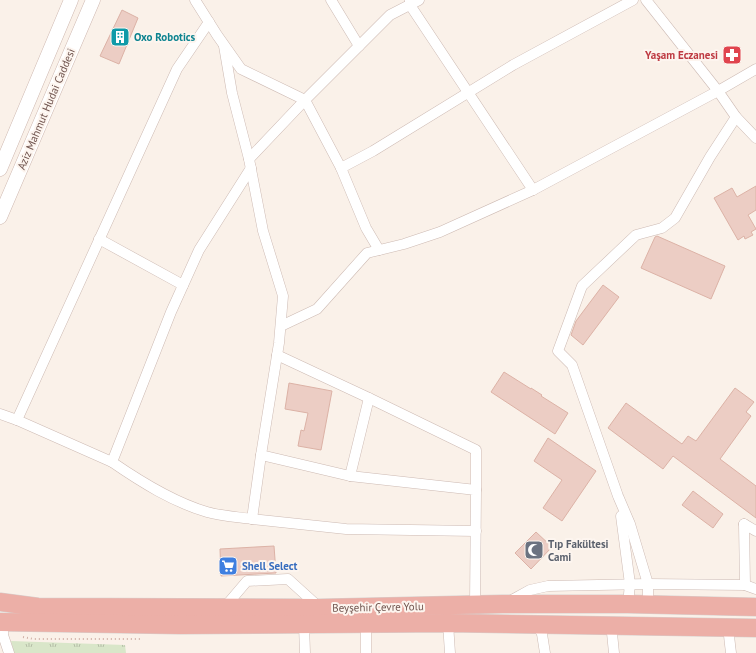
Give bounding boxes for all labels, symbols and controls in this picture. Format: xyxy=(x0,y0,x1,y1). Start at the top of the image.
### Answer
building icon: Oxo Robotics xyxy=(109,26,131,48)
place label: Oxo Robotics xyxy=(134,30,196,44)
pharmacy icon: Yaşam Eczanesi xyxy=(721,44,743,66)
street label: Aziz Mahmut Hudai Caddesi xyxy=(14,46,78,172)
place label: Yaşam Eczanesi xyxy=(644,48,718,62)
place label: Tıp Fakültesi Cami xyxy=(548,537,609,564)
mosque icon: Tıp Fakültesi Cami xyxy=(523,539,545,561)
supermarket icon: Shell Select xyxy=(217,555,239,577)
place label: Shell Select xyxy=(242,559,298,573)
street label: Beyşehir Çevre Yolu xyxy=(332,599,424,615)

